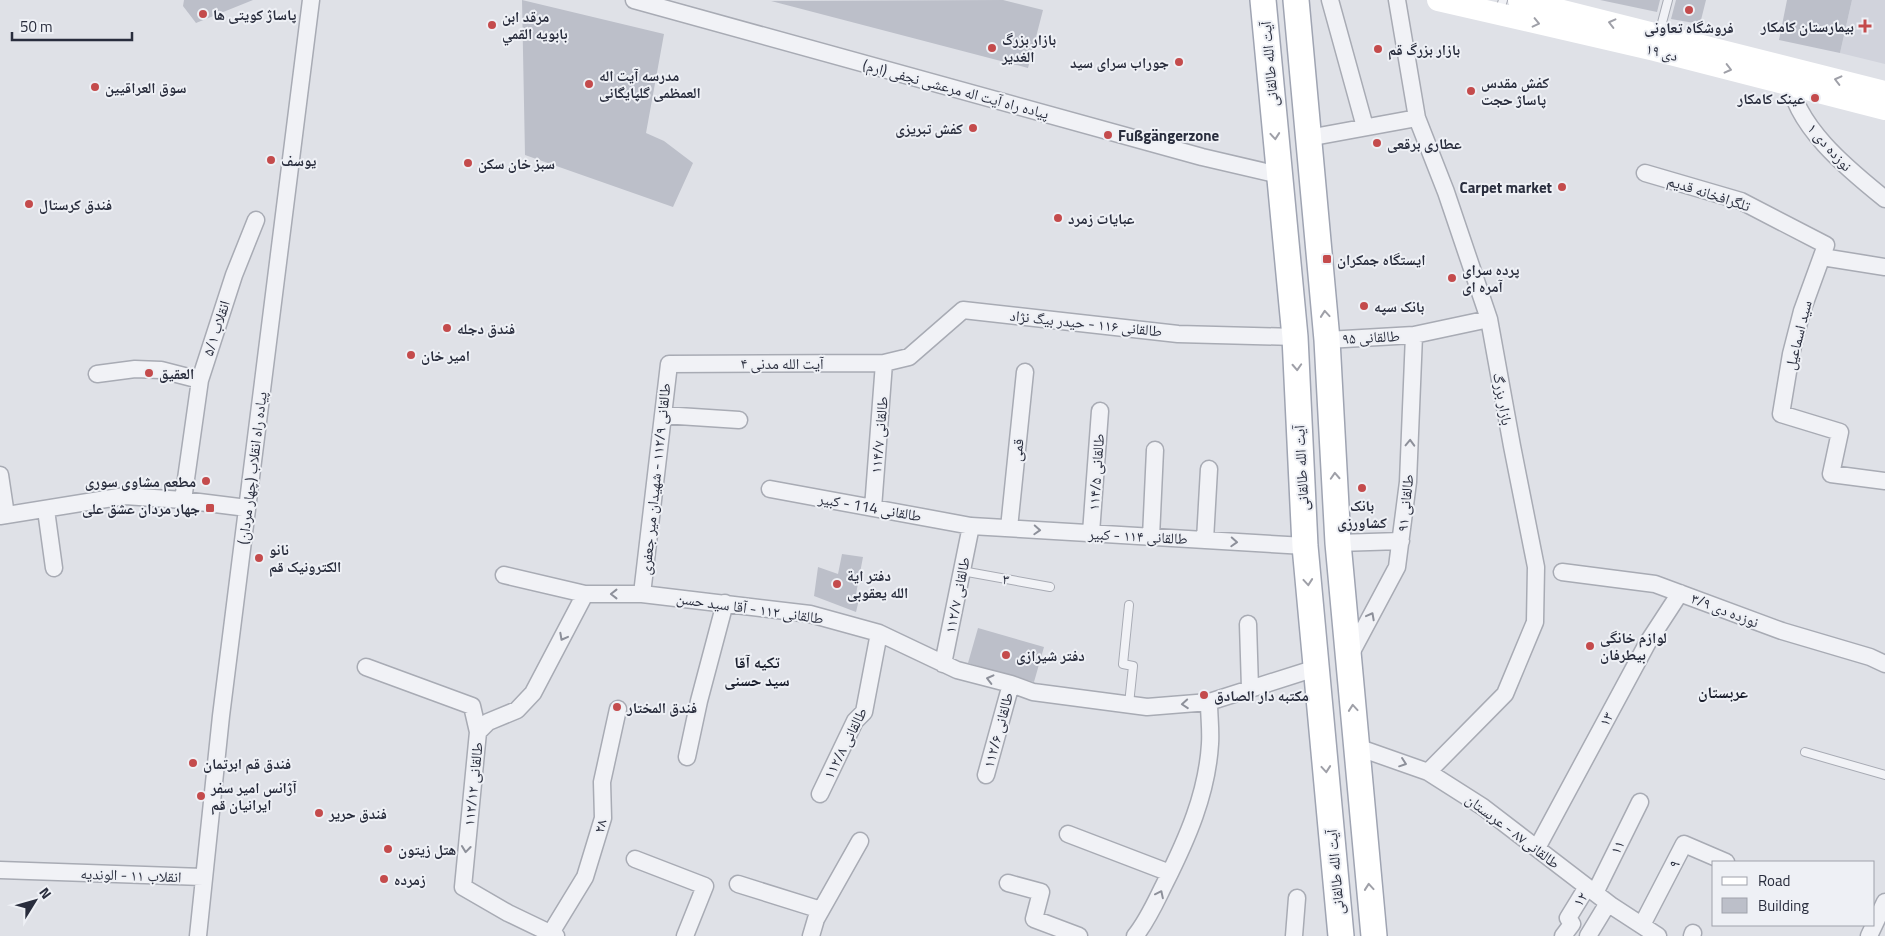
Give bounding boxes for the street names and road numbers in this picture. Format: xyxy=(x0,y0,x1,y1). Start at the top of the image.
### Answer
street label: آیت الله طالقانی xyxy=(1254,19,1284,108)
street label: ۱۹ دی xyxy=(1644,37,1680,67)
street label: پیاده راه آیت اله مرعشی نجفی (ارم) xyxy=(860,53,1052,125)
street label: نوزده دی ۱ xyxy=(1802,118,1858,176)
street label: تلگرافخانه قدیم xyxy=(1664,169,1754,217)
street label: انقلاب ۵/۱ xyxy=(196,297,236,359)
street label: سید اسماعیل xyxy=(1778,298,1818,372)
street label: طالقانی ۱۱۶ - حیدر بیگ نژاد xyxy=(1009,304,1163,342)
street label: طالقانی ۹۵ xyxy=(1342,324,1401,350)
street label: ۴ آیت الله مدنی xyxy=(740,352,825,375)
street label: بازار بزرگ xyxy=(1487,371,1519,427)
street label: طالقانی ۱۱۲/۹ - شهیدان میر جعفری xyxy=(633,382,677,576)
street label: پیاده راه انقلاب (چهار مردان) xyxy=(231,390,273,546)
street label: طالقانی ۱۱۴/۷ xyxy=(864,395,894,475)
street label: آیت الله طالقانی xyxy=(1287,423,1315,511)
street label: طالقانی ۱۱۴/۵ xyxy=(1082,433,1110,511)
street label: قمی xyxy=(1004,437,1030,463)
street label: طالقانی ۹۱ xyxy=(1391,473,1419,533)
street label: طالقانی 114 - کبیر xyxy=(815,486,924,527)
street label: طالقانی ۱۱۴ - کبیر xyxy=(1087,522,1188,550)
street label: طالقانی ۱۱۲/۷ xyxy=(938,555,976,635)
street label: ۳ xyxy=(1001,567,1012,591)
street label: طالقانی ۱۱۲ - آقا سید حسن xyxy=(675,586,825,630)
street label: نوزده دی ۳/۹ xyxy=(1688,587,1762,633)
street label: طالقانی ۱۱۲/۶ xyxy=(977,690,1019,770)
street label: طالقانی ۱۱۲/۸ xyxy=(817,703,873,783)
street label: ۱۳ xyxy=(1593,707,1619,730)
street label: طالقانی ۱۱۲/۱۲ xyxy=(457,741,489,827)
street label: طالقانی۸۷ - عربستان xyxy=(1461,788,1565,874)
street label: ۲۸ xyxy=(587,817,613,835)
street label: آیت الله طالقانی xyxy=(1320,827,1350,916)
street label: ۱۱ xyxy=(1604,836,1630,858)
street label: ۹ xyxy=(1662,855,1686,872)
street label: انقلاب ۱۱ - الوندیه xyxy=(80,862,182,888)
street label: ۱۲ xyxy=(1567,887,1593,911)

